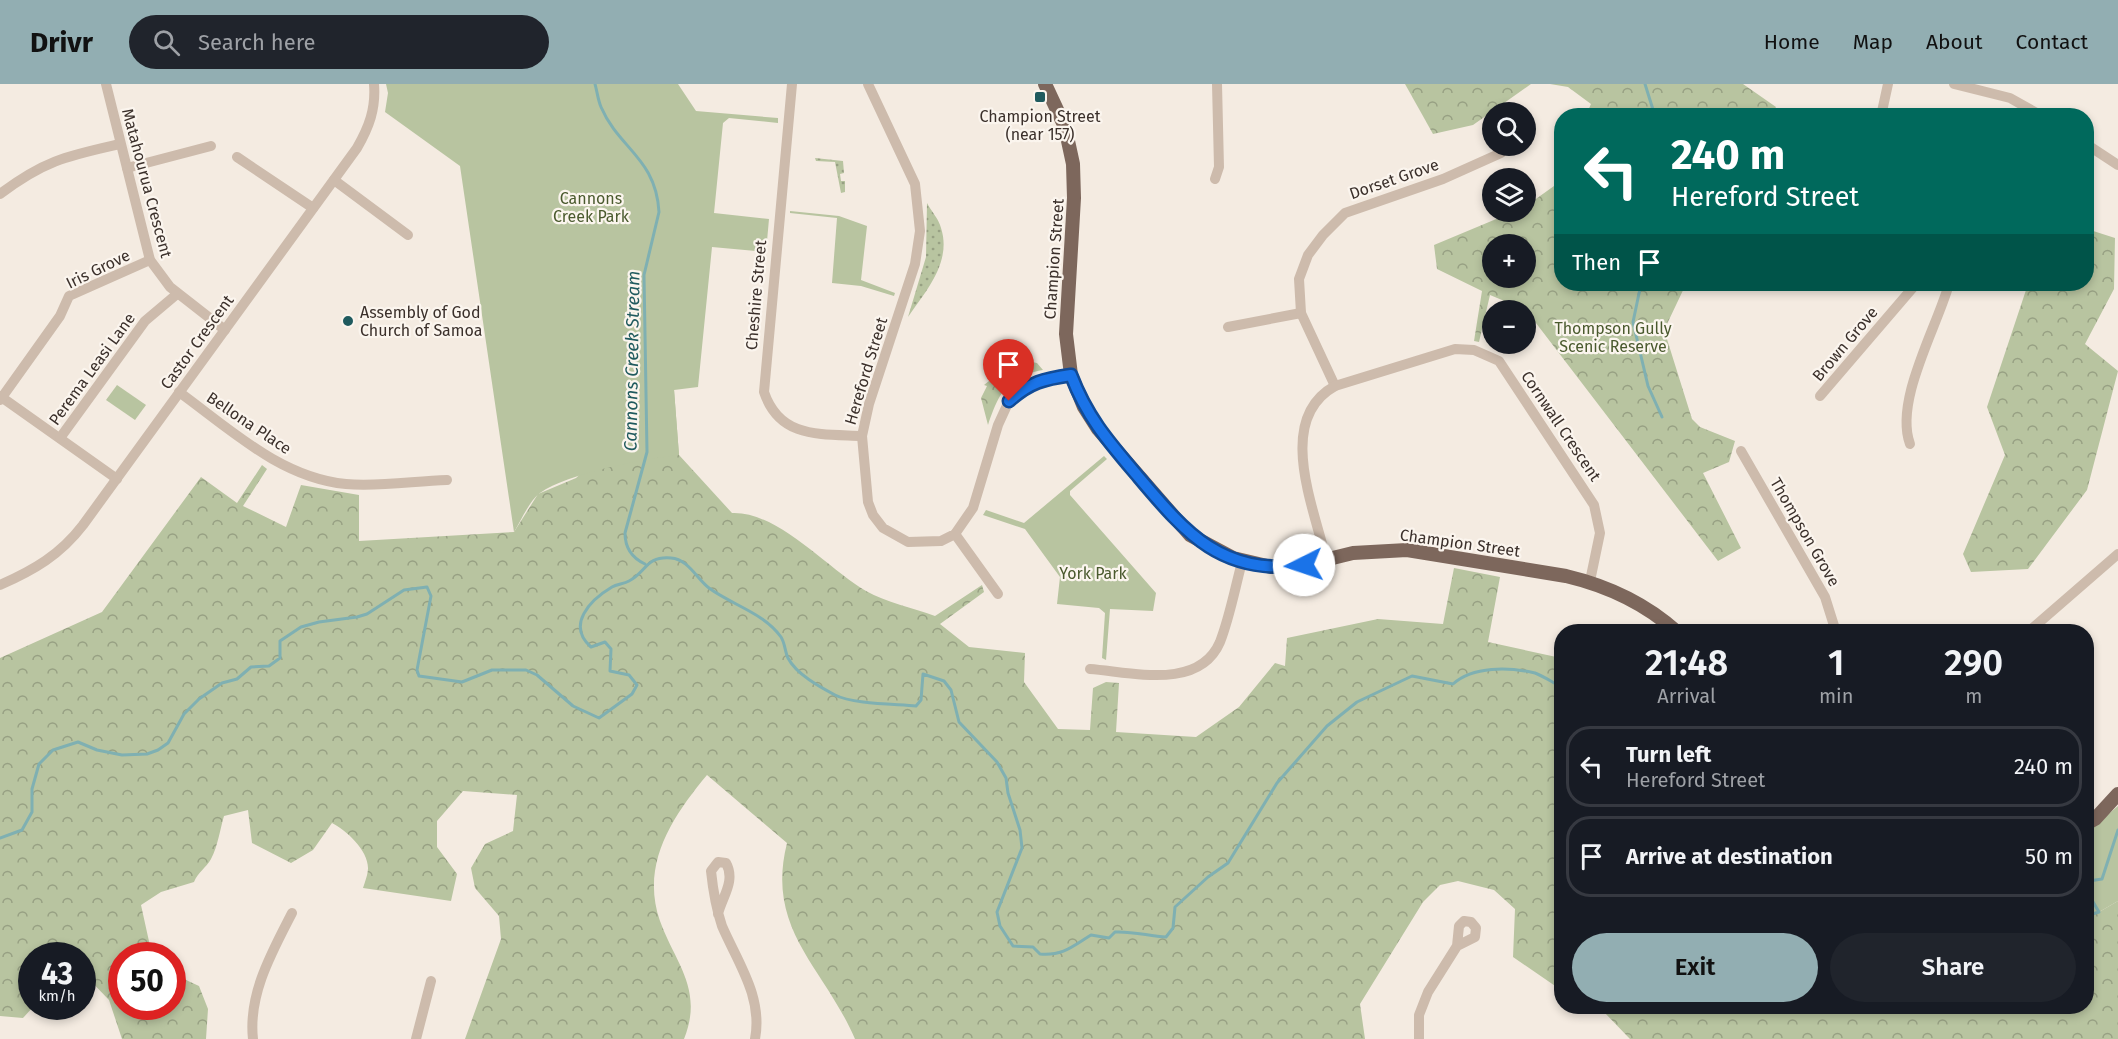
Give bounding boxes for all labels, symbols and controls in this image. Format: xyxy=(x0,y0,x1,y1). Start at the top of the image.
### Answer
search box xyxy=(129,15,549,69)
text: Drivr xyxy=(30,26,93,59)
icon: search xyxy=(150,26,183,59)
text: Search here xyxy=(198,29,315,56)
text: Home xyxy=(1764,29,1820,55)
text: Map xyxy=(1853,29,1893,55)
text: About xyxy=(1926,29,1983,55)
text: Contact xyxy=(2016,29,2088,55)
marker: Champion Street (near 157) xyxy=(1033,90,1047,104)
map controls xyxy=(1482,102,1536,354)
button: search xyxy=(1482,102,1536,156)
street label: Matahourua Crescent xyxy=(118,106,176,260)
place label: Champion Street (near 157) xyxy=(980,107,1101,144)
text: 240 m xyxy=(1671,130,1785,180)
icon: left xyxy=(1572,132,1650,210)
street label: Dorset Grove xyxy=(1347,155,1441,203)
button: layers xyxy=(1482,168,1536,222)
text: Hereford Street xyxy=(1671,181,1859,213)
park label: Cannons Creek Park xyxy=(553,189,630,226)
street label: Champion Street xyxy=(1040,198,1068,320)
button: + xyxy=(1482,234,1536,288)
street label: Cheshire Street xyxy=(742,239,770,351)
street label: Iris Grove xyxy=(63,245,133,293)
icon: arrive xyxy=(1633,246,1666,279)
text: Then xyxy=(1572,249,1621,276)
water label: Cannons Creek Stream xyxy=(619,270,645,452)
street label: Castor Crescent xyxy=(156,291,238,393)
button: − xyxy=(1482,300,1536,354)
place label: Assembly of God Church of Samoa xyxy=(360,303,482,340)
street label: Brown Grove xyxy=(1808,303,1882,385)
street label: Perema Leasi Lane xyxy=(45,309,139,429)
marker: Assembly of God Church of Samoa xyxy=(341,314,355,328)
street label: Hereford Street xyxy=(841,315,891,427)
park label: Thompson Gully Scenic Reserve xyxy=(1554,319,1672,356)
pin xyxy=(983,339,1034,401)
icon: arrive xyxy=(992,348,1025,381)
street label: Cornwall Crescent xyxy=(1517,367,1605,485)
street label: Bellona Place xyxy=(203,388,295,458)
street label: Thompson Grove xyxy=(1766,474,1844,590)
street label: Champion Street xyxy=(1399,525,1521,561)
position arrow xyxy=(1272,533,1336,597)
park label: York Park xyxy=(1059,564,1127,583)
text: 21:48 xyxy=(1645,641,1728,685)
text: 1 xyxy=(1828,641,1844,685)
text: 290 xyxy=(1944,641,2003,685)
text: Arrival xyxy=(1657,684,1716,708)
text: min xyxy=(1819,684,1853,708)
text: m xyxy=(1965,684,1982,708)
text: Turn left xyxy=(1626,741,1711,768)
icon: left xyxy=(1575,750,1608,783)
text: 240 m xyxy=(2014,753,2073,780)
text: Hereford Street xyxy=(1626,768,1765,792)
icon: arrive xyxy=(1575,840,1608,873)
text: Arrive at destination xyxy=(1626,843,1833,870)
text: 50 m xyxy=(2025,843,2073,870)
button: Exit xyxy=(1572,933,1818,1002)
button: Share xyxy=(1830,933,2076,1002)
speed limit sign: 50 xyxy=(108,942,186,1020)
text: 43 xyxy=(41,956,73,992)
text: km/h xyxy=(38,987,76,1005)

